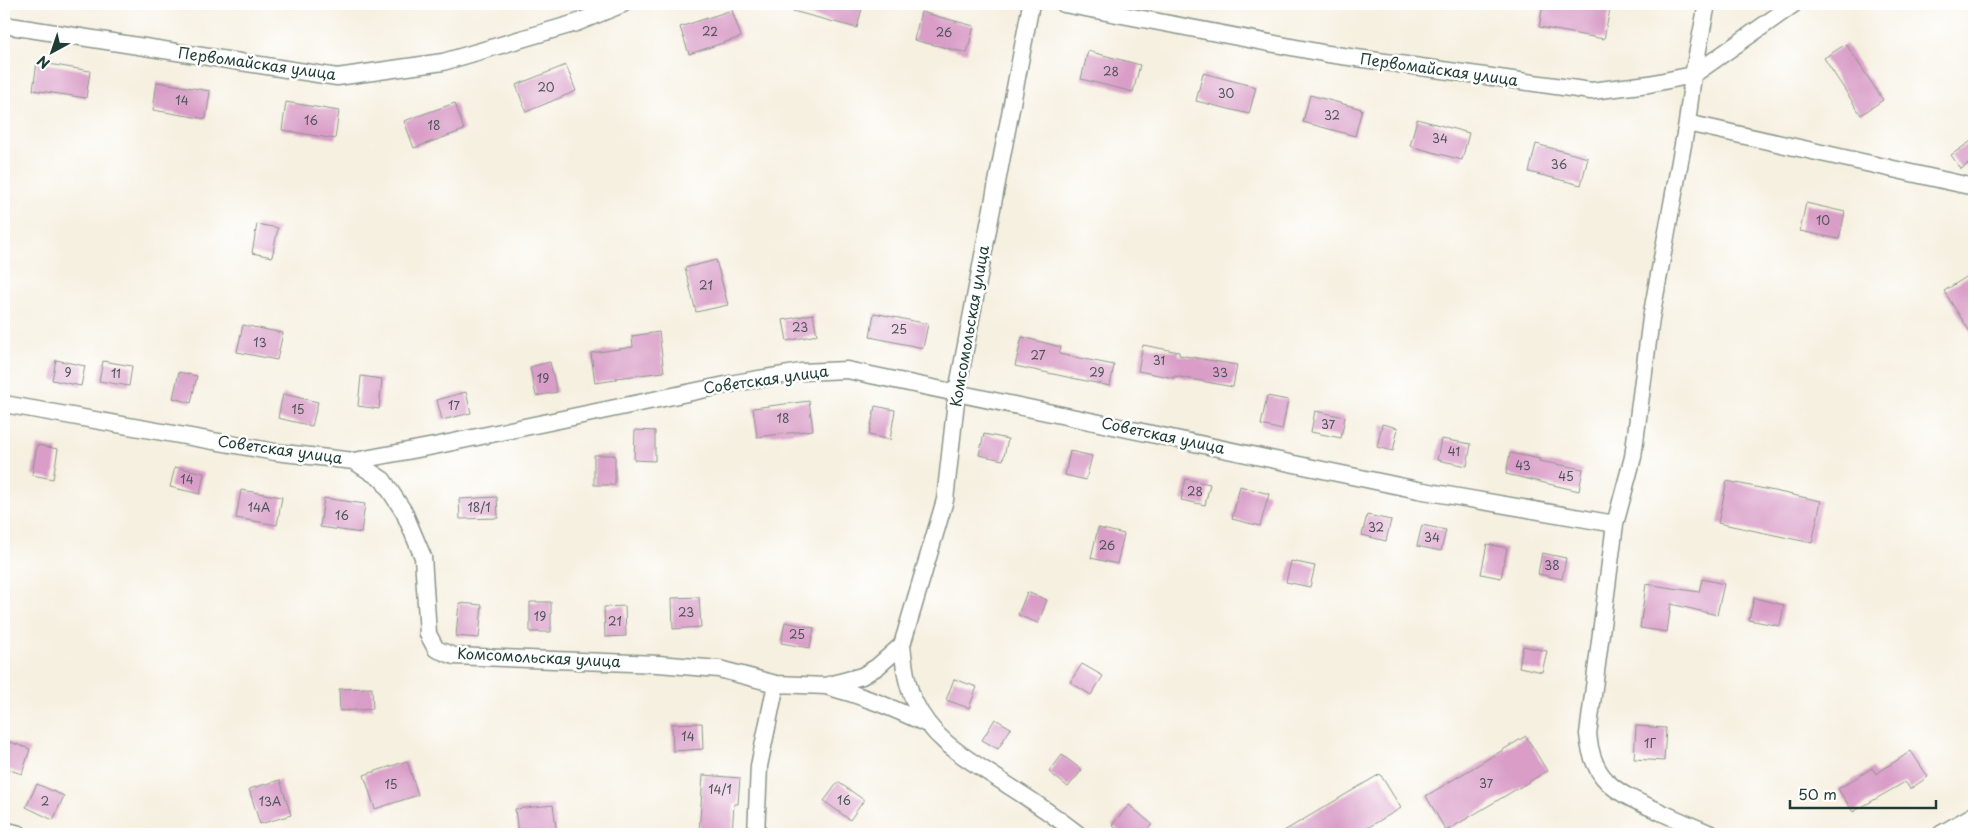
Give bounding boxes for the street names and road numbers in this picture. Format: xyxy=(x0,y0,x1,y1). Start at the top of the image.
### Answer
street label: Первомайская улица xyxy=(177,40,338,85)
street label: Первомайская улица xyxy=(1359,46,1520,91)
street label: Комсомольская улица xyxy=(943,243,994,408)
street label: Советская улица xyxy=(702,358,830,399)
street label: Советская улица xyxy=(1099,410,1228,459)
street label: Советская улица xyxy=(216,428,345,469)
street label: Комсомольская улица xyxy=(457,641,622,672)

